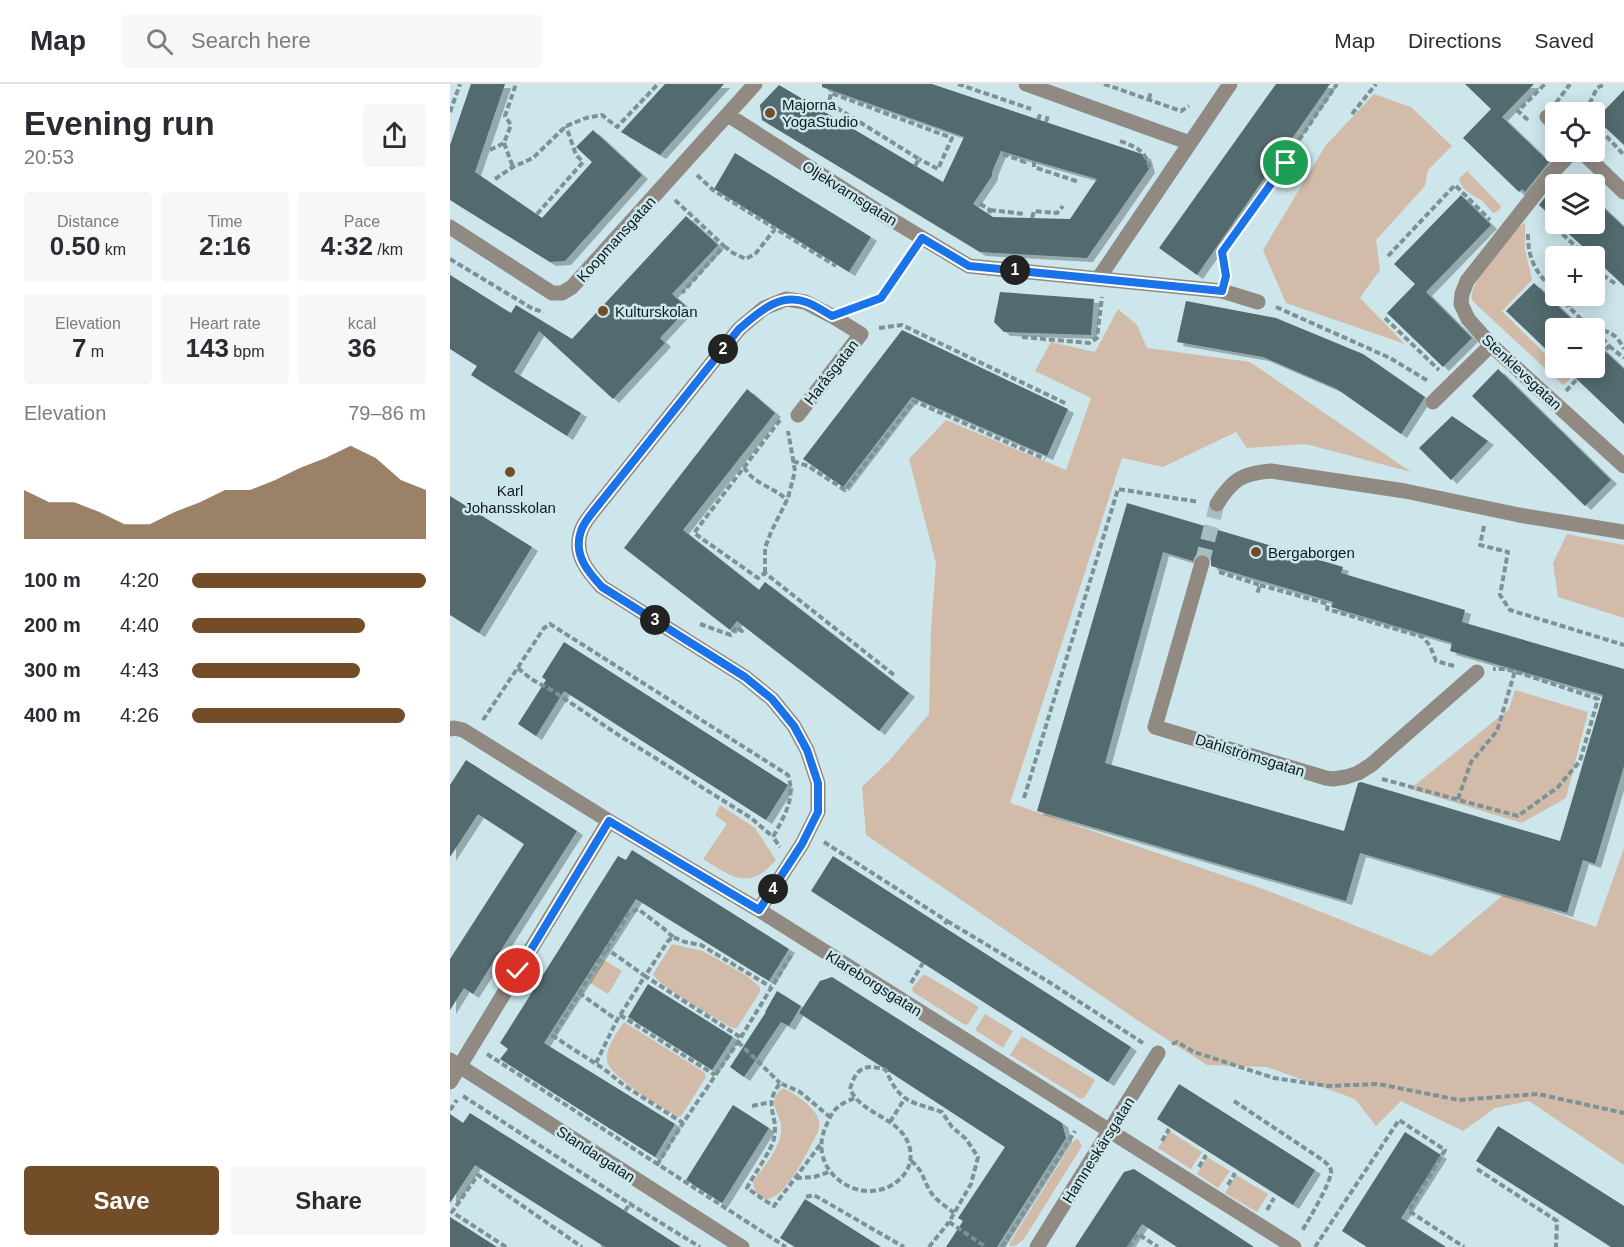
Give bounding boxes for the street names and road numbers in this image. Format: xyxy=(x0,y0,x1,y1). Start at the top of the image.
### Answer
street label: Oljekvarnsgatan xyxy=(800,157,900,229)
street label: Koopmansgatan xyxy=(573,193,659,285)
street label: Stenklevsgatan xyxy=(1479,331,1565,413)
street label: Haråsgatan xyxy=(800,336,862,408)
street label: Dahlströmsgatan xyxy=(1193,730,1307,780)
street label: Klareborgsgatan xyxy=(823,947,925,1019)
street label: Hamneskärsgatan xyxy=(1059,1094,1137,1206)
street label: Standargatan xyxy=(554,1122,638,1186)

